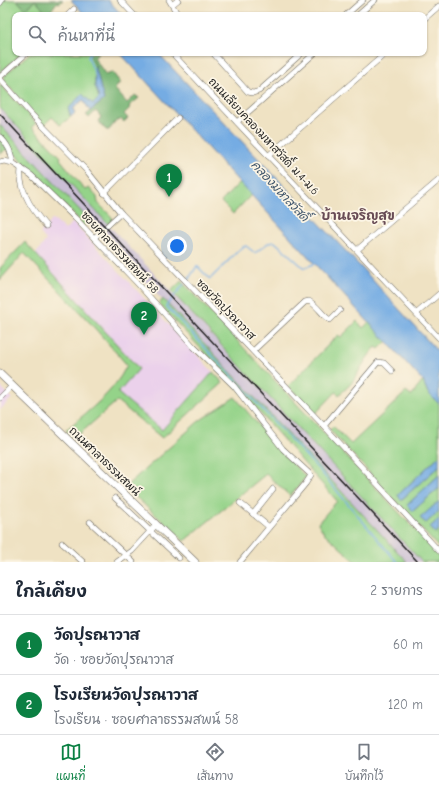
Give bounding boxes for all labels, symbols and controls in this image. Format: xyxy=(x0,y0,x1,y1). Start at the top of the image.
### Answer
search box xyxy=(12,12,427,56)
icon: search xyxy=(26,23,48,45)
text: ค้นหาที่นี่ xyxy=(58,27,115,45)
street label: ถนนเลียบคลองมหาสวัสดิ์ ม.4-ม.6 xyxy=(206,75,322,197)
water label: คลองมหาสวัสดิ์ xyxy=(248,158,312,224)
pin: 1 xyxy=(156,164,182,197)
street label: ซอยศาลาธรรมสพน์ 58 xyxy=(78,207,163,296)
district label: บ้านเจริญสุข xyxy=(321,207,395,225)
your location xyxy=(167,236,187,256)
street label: ซอยวัดปุรณาวาส xyxy=(192,276,259,345)
pin: 2 xyxy=(131,302,157,335)
street label: ถนนศาลาธรรมสพน์ xyxy=(66,423,145,499)
text: ใกล้เคียง xyxy=(16,582,87,601)
text: 2 รายการ xyxy=(370,583,423,598)
text: วัดปุรณาวาส xyxy=(54,626,140,644)
text: 1 xyxy=(26,637,32,652)
text: 60 m xyxy=(393,637,423,652)
text: วัด · ซอยวัดปุรณาวาส xyxy=(54,652,173,667)
text: โรงเรียนวัดปุรณาวาส xyxy=(54,686,198,704)
text: 2 xyxy=(26,697,32,712)
text: 120 m xyxy=(388,697,423,712)
text: โรงเรียน · ซอยศาลาธรรมสพน์ 58 xyxy=(54,712,239,727)
tab: แผนที่ xyxy=(56,741,85,784)
tab: เส้นทาง xyxy=(197,741,233,784)
tab: บันทึกไว้ xyxy=(345,741,383,784)

